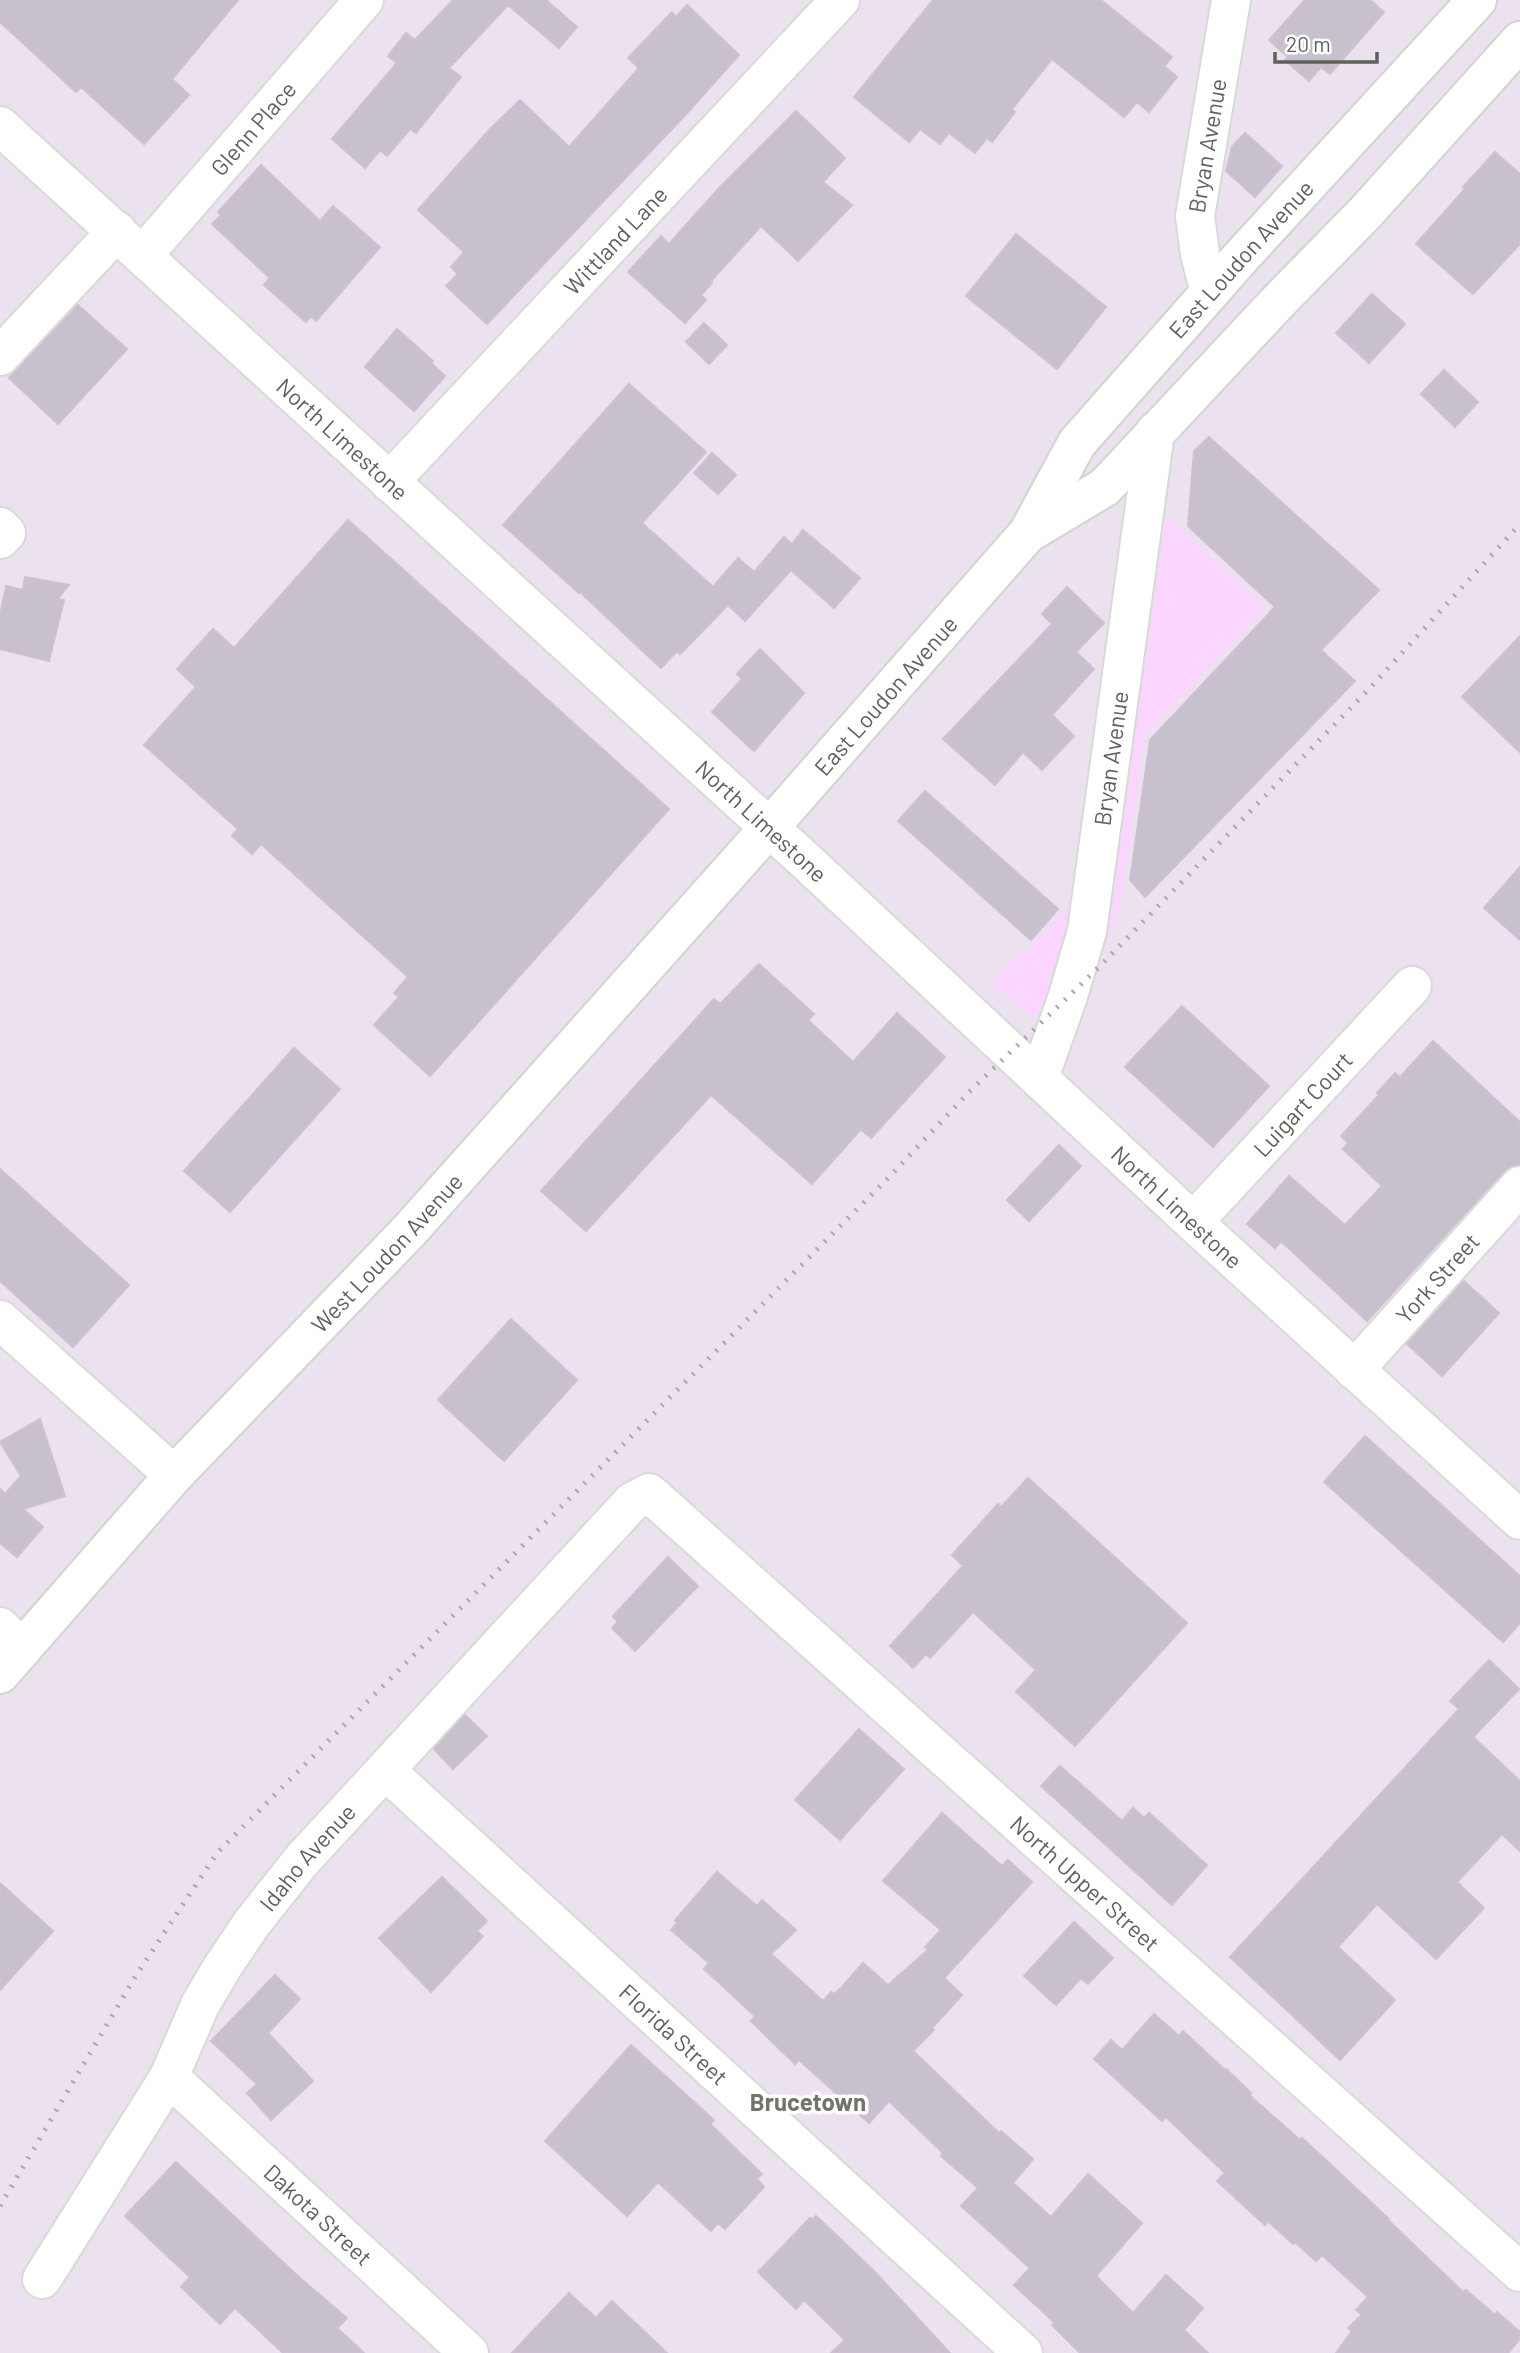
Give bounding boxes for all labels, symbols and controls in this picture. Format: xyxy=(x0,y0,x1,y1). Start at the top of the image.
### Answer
scale bar xyxy=(1275,21,1376,65)
text: 20 m xyxy=(1286,31,1331,56)
street label: Glenn Place xyxy=(204,75,302,181)
street label: Bryan Avenue xyxy=(1182,76,1232,215)
street label: East Loudon Avenue xyxy=(1162,174,1319,344)
street label: Wittland Lane xyxy=(558,180,673,300)
street label: North Limestone xyxy=(271,372,414,506)
street label: East Loudon Avenue xyxy=(808,610,963,781)
street label: Bryan Avenue xyxy=(1087,689,1134,827)
street label: North Limestone xyxy=(690,754,833,888)
street label: Luigart Court xyxy=(1247,1046,1358,1162)
street label: North Limestone xyxy=(1106,1139,1248,1274)
street label: West Loudon Avenue xyxy=(305,1167,468,1338)
street label: York Street xyxy=(1389,1227,1485,1329)
street label: Idaho Avenue xyxy=(253,1798,361,1916)
street label: North Upper Street xyxy=(1005,1809,1166,1957)
street label: Florida Street xyxy=(614,1978,734,2091)
district label: Brucetown xyxy=(750,2087,866,2116)
street label: Dakota Street xyxy=(259,2158,378,2271)

